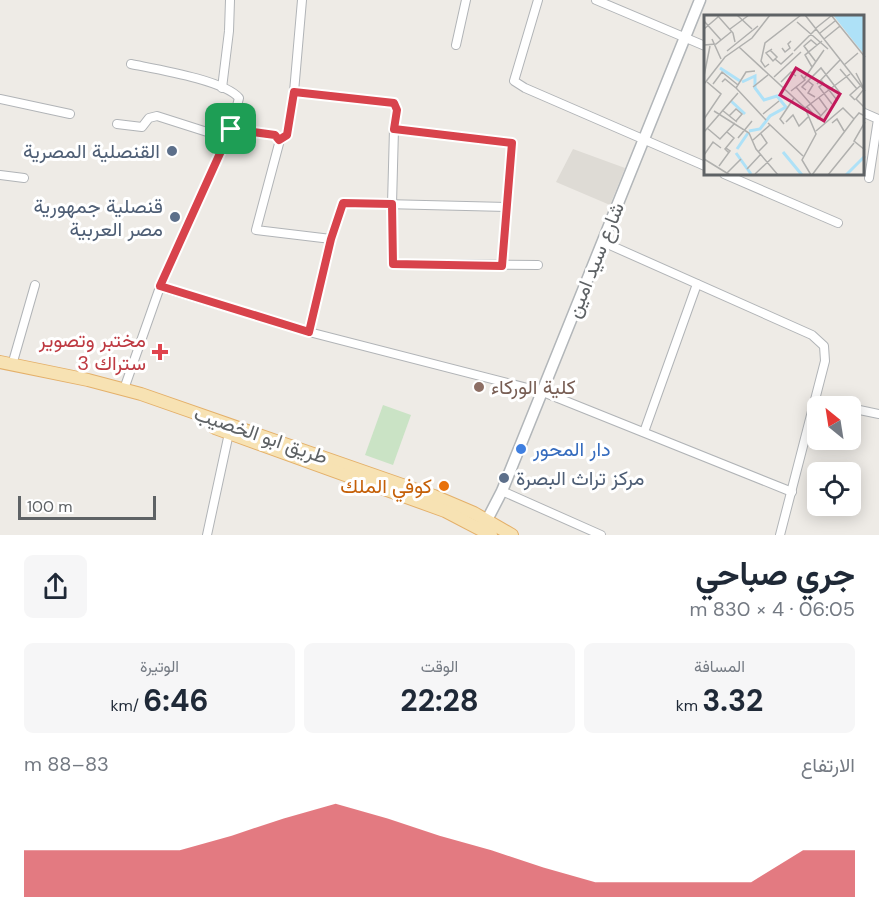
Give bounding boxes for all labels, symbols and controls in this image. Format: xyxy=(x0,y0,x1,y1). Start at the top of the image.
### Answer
inset map xyxy=(704,15,864,176)
pin xyxy=(205,103,256,154)
icon: arrive xyxy=(214,112,247,145)
place label: القنصلية المصرية xyxy=(23,138,160,164)
marker: القنصلية المصرية xyxy=(165,144,179,158)
place label: قنصلية جمهورية مصر العربية xyxy=(33,193,163,242)
street label: شارع سيد امين xyxy=(560,198,631,322)
marker: قنصلية جمهورية مصر العربية xyxy=(168,210,182,224)
place label: مختبر وتصوير ستراك 3 xyxy=(38,327,146,376)
marker: مختبر وتصوير ستراك 3 xyxy=(151,343,169,361)
place label: كلية الوركاء xyxy=(491,374,576,400)
marker: كلية الوركاء xyxy=(472,380,486,394)
north arrow xyxy=(807,396,861,450)
map controls xyxy=(807,396,861,516)
street label: طريق ابو الخصيب xyxy=(191,400,331,470)
place label: دار المحور xyxy=(532,436,611,462)
marker: دار المحور xyxy=(514,442,528,456)
button: locate xyxy=(807,462,861,516)
place label: مركز تراث البصرة xyxy=(516,465,644,491)
marker: مركز تراث البصرة xyxy=(497,471,511,485)
place label: كوفي الملك xyxy=(340,473,432,503)
marker: كوفي الملك xyxy=(437,479,451,493)
scale bar xyxy=(18,493,156,520)
text: 100 m xyxy=(27,496,72,517)
text: جري صباحي xyxy=(695,552,855,595)
button: share xyxy=(24,555,87,618)
text: 06:05 · 4 × 830 m xyxy=(690,596,855,622)
text: الوتيرة xyxy=(140,656,179,677)
text: الوقت xyxy=(421,656,458,677)
text: المسافة xyxy=(694,656,745,677)
text: 6:46 xyxy=(143,681,209,720)
text: 22:28 xyxy=(400,681,479,720)
text: 3.32 xyxy=(702,681,763,720)
text: /km xyxy=(110,695,143,716)
text: km xyxy=(676,695,702,716)
text: 83–88 m xyxy=(24,751,109,777)
text: الارتفاع xyxy=(801,752,855,778)

